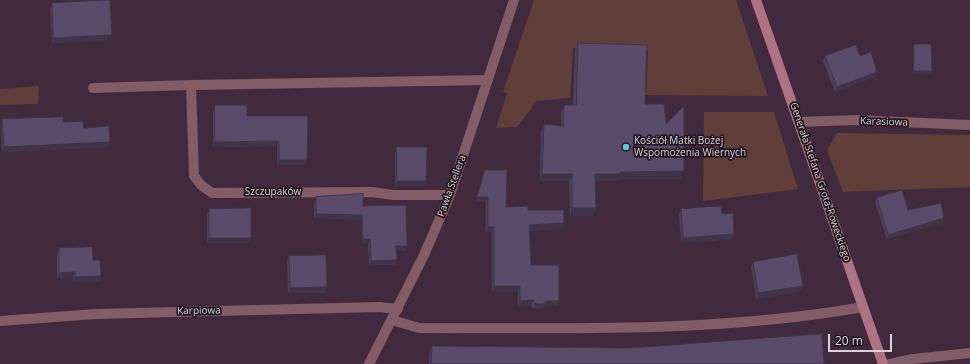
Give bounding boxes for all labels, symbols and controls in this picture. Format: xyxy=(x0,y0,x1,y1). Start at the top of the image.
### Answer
street label: Generała Stefana Grota-Roweckiego xyxy=(787,101,853,263)
street label: Karasiowa xyxy=(860,115,908,129)
place label: Kościół Matki Bożej Wspomożenia Wiernych xyxy=(634,135,746,158)
marker: Kościół Matki Bożej Wspomożenia Wiernych xyxy=(621,142,631,152)
street label: Pawła Stellera xyxy=(435,153,469,219)
street label: Szczupaków xyxy=(245,186,301,198)
street label: Karpiowa xyxy=(177,305,221,317)
scale bar xyxy=(830,326,894,352)
text: 20 m xyxy=(835,332,863,349)

